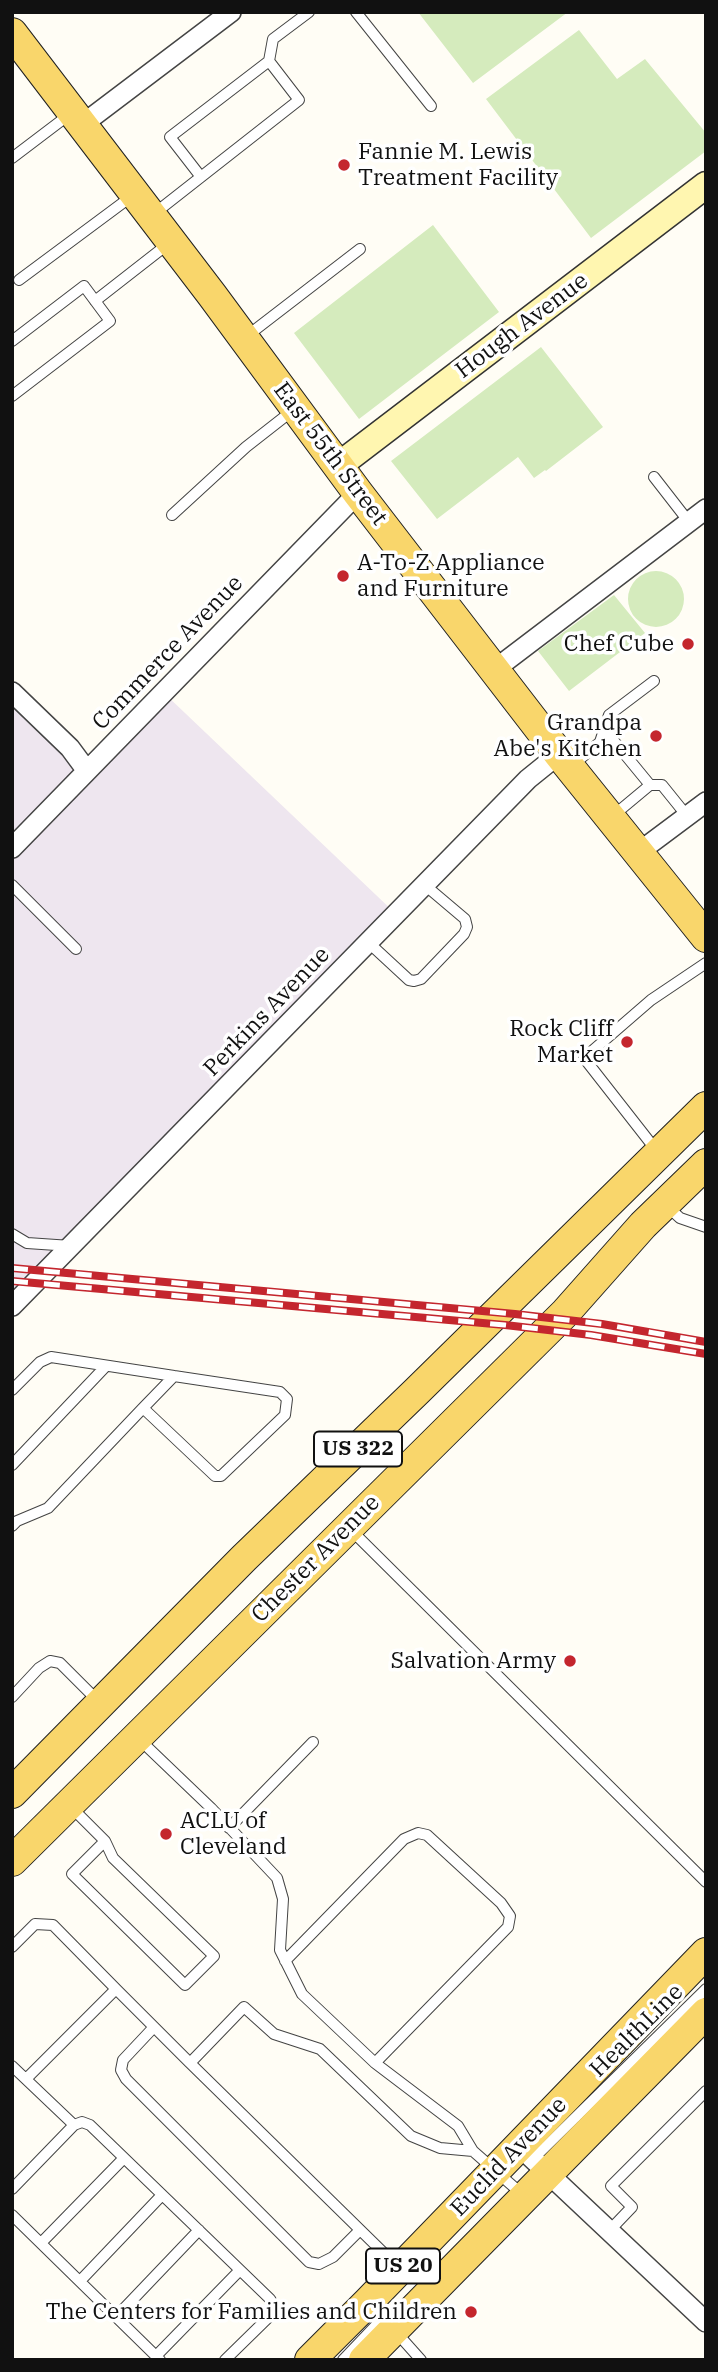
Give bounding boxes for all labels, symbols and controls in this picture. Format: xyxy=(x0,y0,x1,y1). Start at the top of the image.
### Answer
place label: Fannie M. Lewis Treatment Facility xyxy=(358,138,558,192)
marker: Fannie M. Lewis Treatment Facility xyxy=(336,157,352,173)
street label: Hough Avenue xyxy=(450,267,594,385)
street label: East 55th Street xyxy=(267,377,393,531)
place label: A-To-Z Appliance and Furniture xyxy=(357,549,544,603)
marker: A-To-Z Appliance and Furniture xyxy=(335,568,351,584)
street label: Commerce Avenue xyxy=(87,570,249,736)
place label: Chef Cube xyxy=(564,630,674,658)
marker: Chef Cube xyxy=(680,636,696,652)
place label: Grandpa Abe's Kitchen xyxy=(493,709,642,763)
marker: Grandpa Abe's Kitchen xyxy=(648,728,664,744)
street label: Perkins Avenue xyxy=(198,942,336,1082)
place label: Rock Cliff Market xyxy=(509,1015,613,1069)
marker: Rock Cliff Market xyxy=(619,1034,635,1050)
road number: US 322 xyxy=(314,1432,402,1466)
street label: Chester Avenue xyxy=(246,1489,386,1629)
place label: Salvation Army xyxy=(390,1647,556,1675)
marker: Salvation Army xyxy=(562,1653,578,1669)
place label: ACLU of Cleveland xyxy=(180,1807,287,1861)
marker: ACLU of Cleveland xyxy=(158,1826,174,1842)
street label: HealthLine xyxy=(585,1979,689,2083)
street label: Euclid Avenue xyxy=(445,2092,573,2222)
road number: US 20 xyxy=(366,2248,440,2284)
place label: The Centers for Families and Children xyxy=(45,2298,457,2326)
marker: The Centers for Families and Children xyxy=(463,2304,479,2320)

